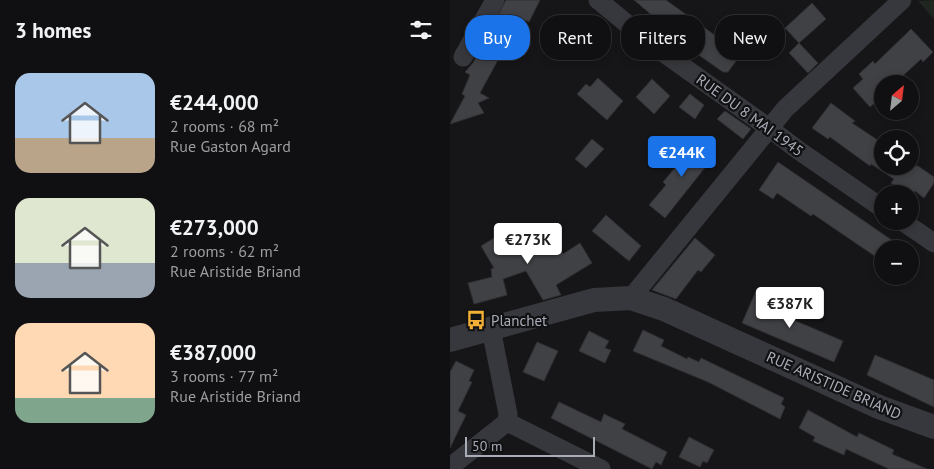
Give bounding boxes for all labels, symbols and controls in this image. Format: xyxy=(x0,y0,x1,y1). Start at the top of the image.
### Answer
chip: Buy xyxy=(465,15,530,60)
chip: Rent xyxy=(540,15,611,60)
chip: Filters xyxy=(621,15,705,60)
chip: New xyxy=(715,15,785,60)
icon: filters xyxy=(407,16,435,44)
text: 3 homes xyxy=(15,17,91,44)
street label: RUE DU 8 MAI 1945 xyxy=(693,70,807,160)
north arrow xyxy=(874,75,919,120)
map controls xyxy=(874,75,919,285)
text: €244,000 xyxy=(170,89,259,116)
icon: home xyxy=(55,93,115,153)
text: 2 rooms · 68 m² xyxy=(170,116,279,136)
button: locate xyxy=(874,130,919,175)
text: Rue Gaston Agard xyxy=(170,136,291,156)
pin: €244K xyxy=(647,136,717,178)
text: €244K xyxy=(659,142,705,162)
button: + xyxy=(874,185,919,230)
text: €273,000 xyxy=(170,214,259,241)
icon: home xyxy=(55,218,115,278)
pin: €273K xyxy=(493,222,563,265)
text: €273K xyxy=(505,229,551,249)
button: − xyxy=(874,240,919,285)
text: 2 rooms · 62 m² xyxy=(170,241,279,261)
text: Rue Aristide Briand xyxy=(170,261,301,281)
pin: €387K xyxy=(755,286,825,329)
text: €387K xyxy=(767,293,813,313)
bus stop icon: Planchet xyxy=(465,309,487,331)
place label: Planchet xyxy=(491,311,547,330)
text: €387,000 xyxy=(170,339,256,366)
icon: home xyxy=(55,343,115,403)
street label: RUE ARISTIDE BRIAND xyxy=(764,347,904,423)
text: 3 rooms · 77 m² xyxy=(170,366,278,386)
text: Rue Aristide Briand xyxy=(170,386,301,406)
scale bar xyxy=(465,434,595,457)
text: 50 m xyxy=(472,437,502,455)

